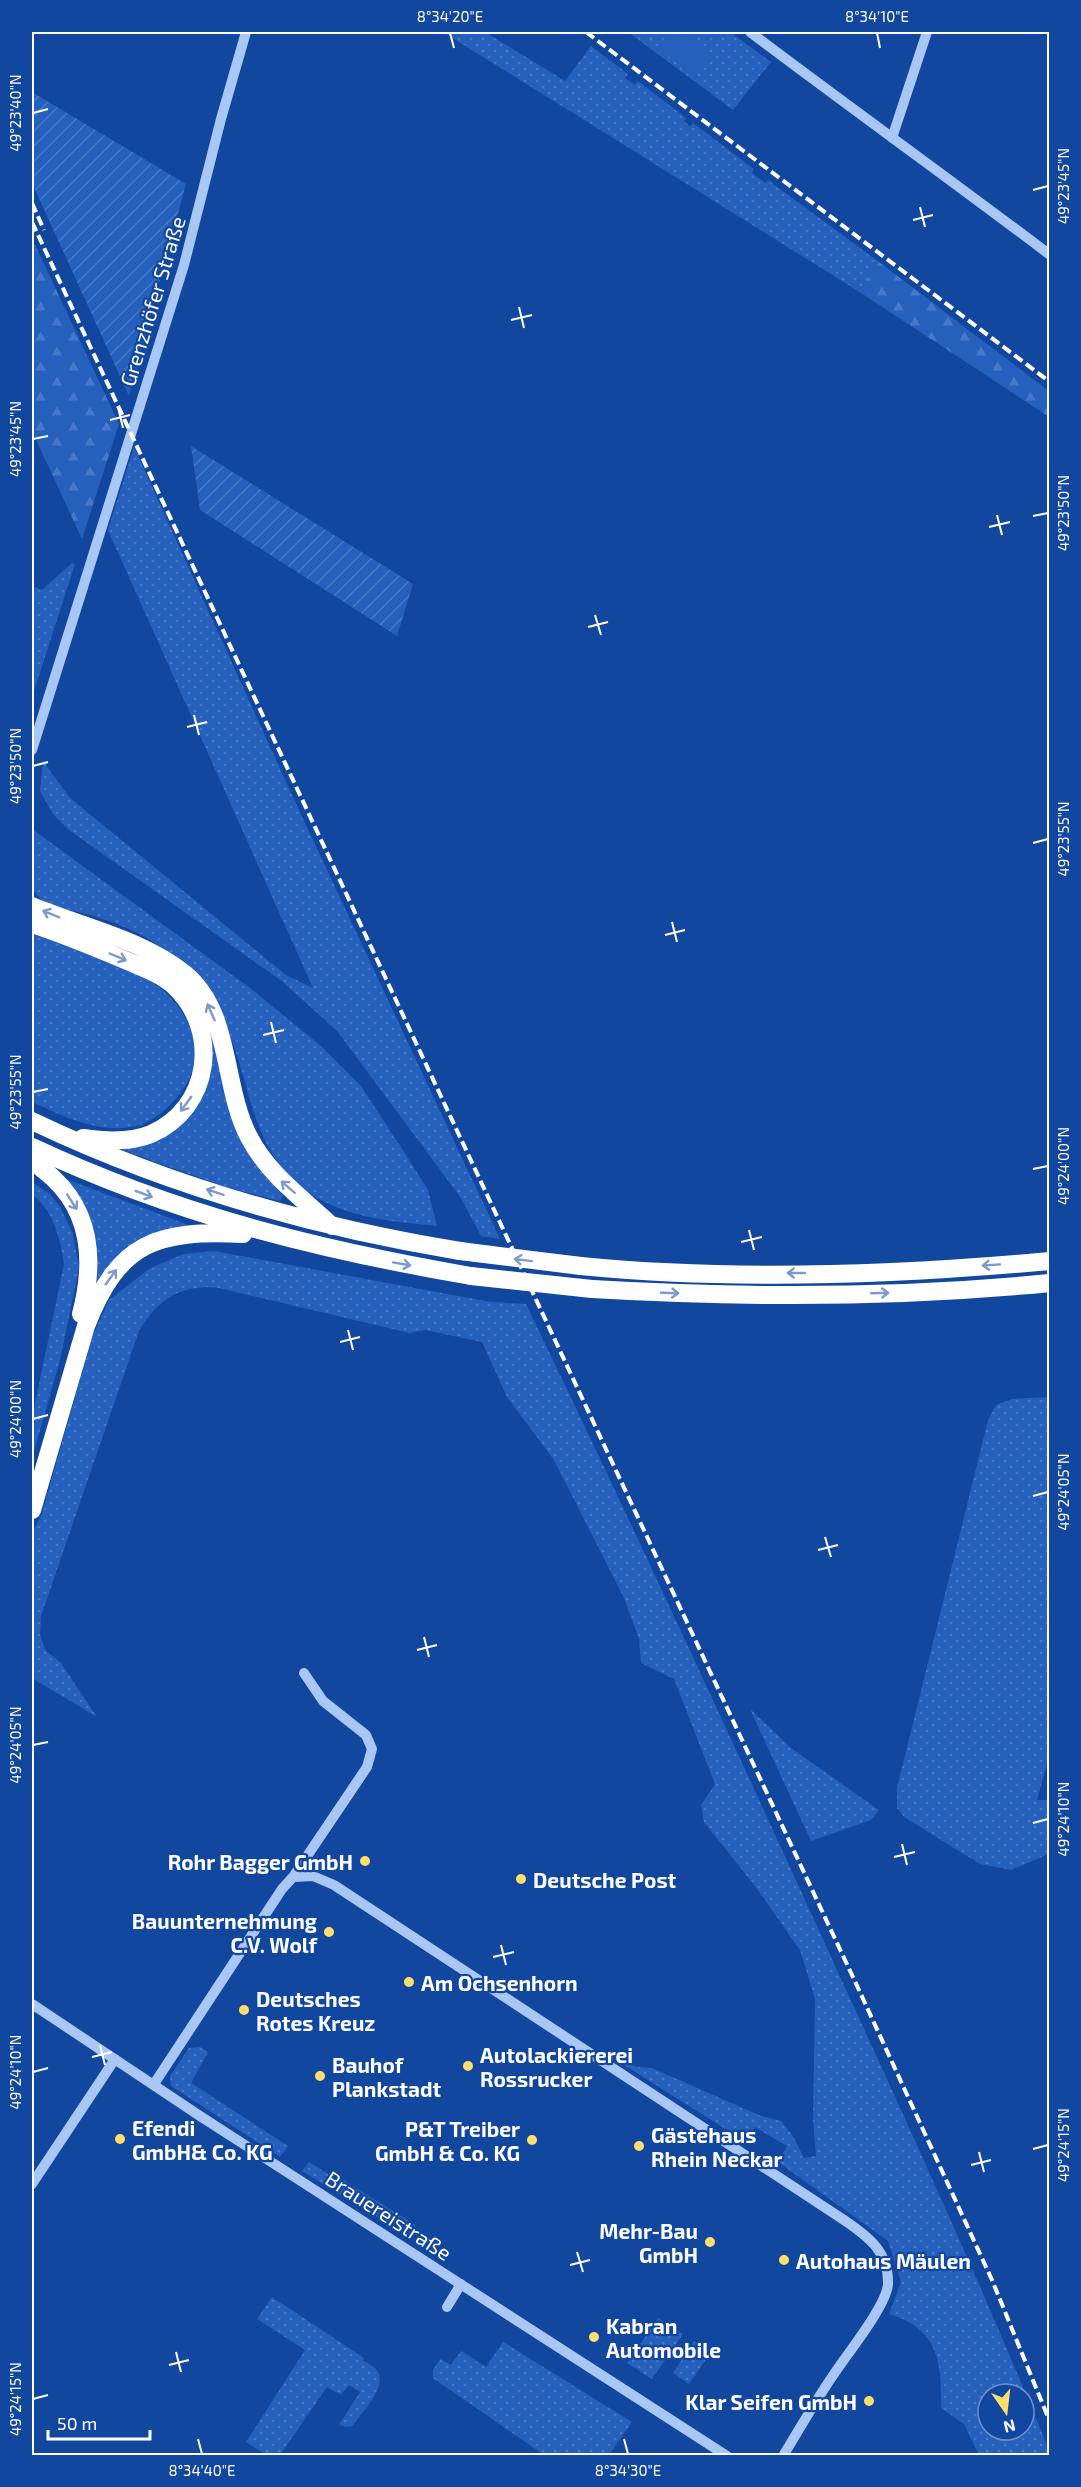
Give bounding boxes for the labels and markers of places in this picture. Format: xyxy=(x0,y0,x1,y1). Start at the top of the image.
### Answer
place label: Rohr Bagger GmbH xyxy=(168,1849,353,1874)
marker: Rohr Bagger GmbH xyxy=(358,1854,372,1868)
place label: Deutsche Post xyxy=(533,1867,677,1892)
marker: Deutsche Post xyxy=(514,1872,528,1886)
place label: Bauunternehmung C.V. Wolf xyxy=(132,1908,318,1957)
marker: Bauunternehmung C.V. Wolf xyxy=(322,1925,336,1939)
place label: Am Ochsenhorn xyxy=(421,1970,578,1995)
marker: Am Ochsenhorn xyxy=(402,1975,416,1989)
place label: Deutsches Rotes Kreuz xyxy=(256,1986,375,2035)
marker: Deutsches Rotes Kreuz xyxy=(237,2003,251,2017)
place label: Autolackiererei Rossrucker xyxy=(480,2042,633,2091)
place label: Bauhof Plankstadt xyxy=(332,2052,441,2101)
marker: Autolackiererei Rossrucker xyxy=(461,2059,475,2073)
marker: Bauhof Plankstadt xyxy=(313,2069,327,2083)
place label: Efendi GmbH& Co. KG xyxy=(132,2115,273,2164)
place label: P&T Treiber GmbH & Co. KG xyxy=(375,2116,520,2165)
place label: Gästehaus Rhein Neckar xyxy=(651,2122,782,2171)
marker: Efendi GmbH& Co. KG xyxy=(113,2132,127,2146)
marker: P&T Treiber GmbH & Co. KG xyxy=(525,2133,539,2147)
marker: Gästehaus Rhein Neckar xyxy=(632,2139,646,2153)
place label: Mehr-Bau GmbH xyxy=(599,2218,698,2267)
marker: Mehr-Bau GmbH xyxy=(703,2235,717,2249)
place label: Autohaus Mäulen xyxy=(796,2248,971,2273)
marker: Autohaus Mäulen xyxy=(777,2253,791,2267)
place label: Kabran Automobile xyxy=(606,2313,721,2362)
marker: Kabran Automobile xyxy=(587,2330,601,2344)
place label: Klar Seifen GmbH xyxy=(685,2389,857,2414)
marker: Klar Seifen GmbH xyxy=(862,2394,876,2408)

